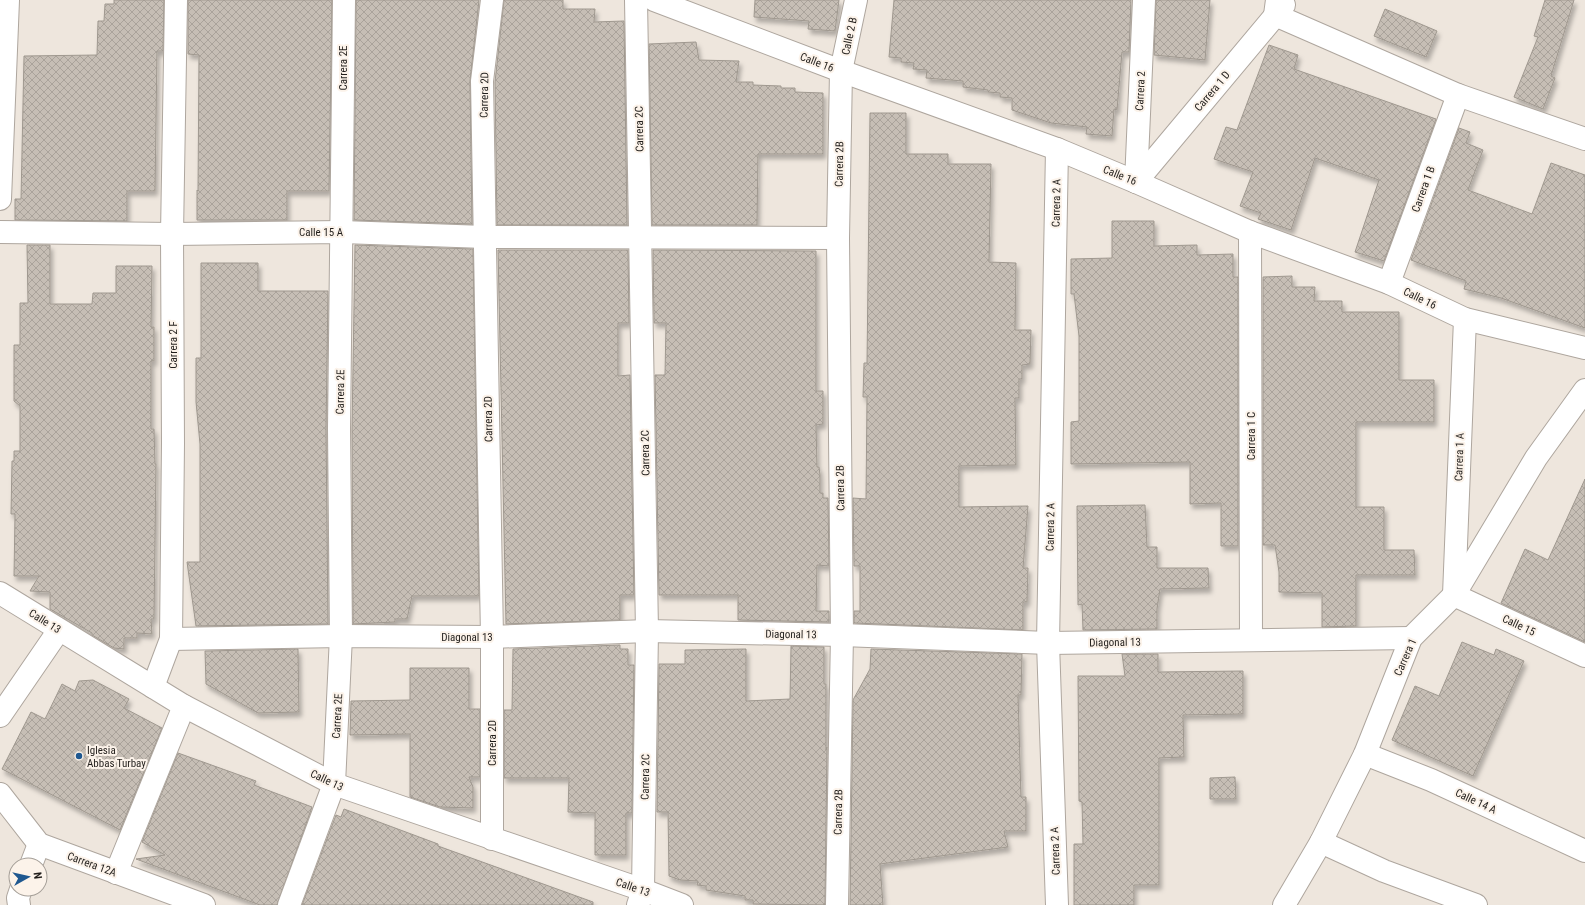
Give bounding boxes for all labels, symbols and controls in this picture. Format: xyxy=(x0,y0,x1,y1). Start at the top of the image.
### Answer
street label: Calle 2 B xyxy=(839,16,860,56)
street label: Carrera 2E xyxy=(337,45,350,91)
street label: Calle 16 xyxy=(798,50,836,75)
street label: Carrera 1 D xyxy=(1192,69,1233,114)
street label: Carrera 2 xyxy=(1133,71,1148,111)
street label: Carrera 2D xyxy=(478,72,491,118)
street label: Carrera 2C xyxy=(633,106,646,152)
street label: Carrera 2B xyxy=(833,141,846,187)
street label: Calle 16 xyxy=(1101,163,1139,188)
street label: Carrera 1 B xyxy=(1409,164,1438,214)
street label: Carrera 2 A xyxy=(1050,178,1063,227)
street label: Calle 15 A xyxy=(299,226,344,239)
street label: Calle 16 xyxy=(1401,285,1438,312)
street label: Carrera 2 F xyxy=(167,321,180,369)
street label: Carrera 2E xyxy=(334,369,347,415)
street label: Carrera 2D xyxy=(482,396,495,442)
street label: Carrera 1 C xyxy=(1245,412,1258,460)
street label: Carrera 2C xyxy=(639,430,652,476)
street label: Carrera 1 A xyxy=(1452,432,1467,481)
street label: Carrera 2B xyxy=(834,465,847,511)
street label: Carrera 2 A xyxy=(1044,502,1057,551)
street label: Calle 13 xyxy=(26,607,63,636)
street label: Calle 15 xyxy=(1500,612,1537,639)
street label: Diagonal 13 xyxy=(765,628,817,641)
street label: Diagonal 13 xyxy=(441,631,493,644)
street label: Diagonal 13 xyxy=(1089,636,1141,649)
street label: Carrera 1 xyxy=(1391,636,1419,678)
street label: Carrera 2E xyxy=(330,693,345,739)
street label: Carrera 2D xyxy=(486,720,499,766)
place label: Iglesia Abbas Turbay xyxy=(87,744,146,770)
marker: Iglesia Abbas Turbay xyxy=(74,751,84,761)
street label: Carrera 2C xyxy=(639,754,652,800)
street label: Calle 13 xyxy=(308,767,345,794)
street label: Calle 14 A xyxy=(1453,786,1499,817)
street label: Carrera 2B xyxy=(832,789,845,835)
street label: Carrera 2 A xyxy=(1048,826,1063,875)
street label: Carrera 12A xyxy=(65,850,119,880)
north arrow xyxy=(8,857,48,897)
text: N xyxy=(31,871,44,880)
street label: Calle 13 xyxy=(614,876,652,899)

